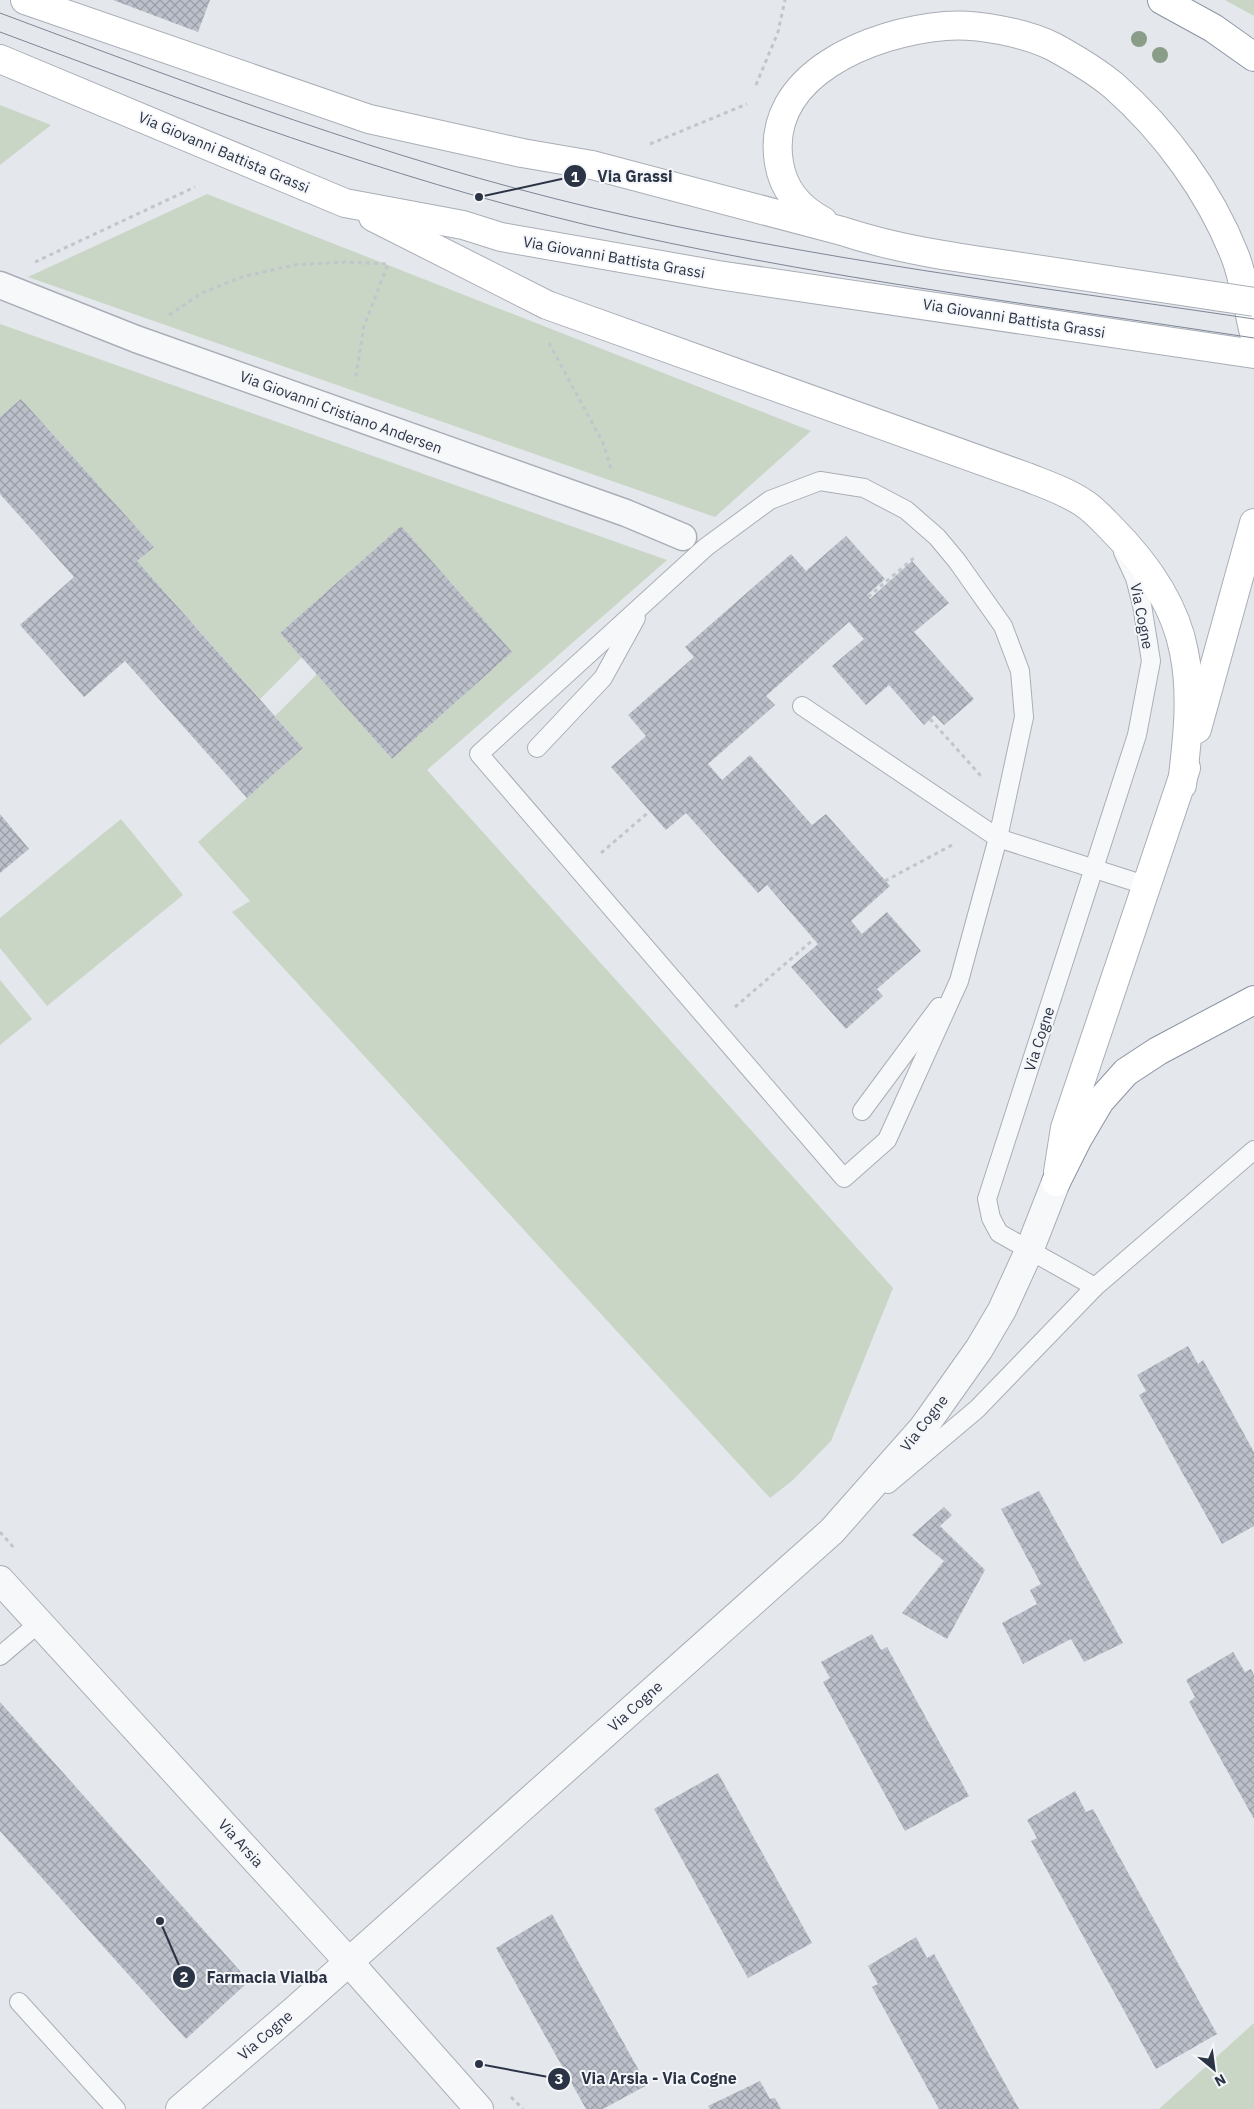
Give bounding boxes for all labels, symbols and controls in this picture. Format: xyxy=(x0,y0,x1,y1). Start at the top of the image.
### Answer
street label: Via Giovanni Battista Grassi xyxy=(135,107,313,197)
callout: Via Grassi xyxy=(562,161,682,192)
text: Via Grassi xyxy=(597,166,673,186)
text: 1 xyxy=(570,167,580,186)
street label: Via Giovanni Battista Grassi xyxy=(521,232,707,282)
street label: Via Giovanni Battista Grassi xyxy=(921,294,1107,342)
street label: Via Giovanni Cristiano Andersen xyxy=(237,366,445,458)
street label: Via Cogne xyxy=(1126,581,1158,651)
street label: Via Cogne xyxy=(1020,1004,1058,1074)
street label: Via Cogne xyxy=(896,1391,952,1455)
street label: Via Cogne xyxy=(604,1677,666,1735)
street label: Via Arsia xyxy=(214,1815,268,1871)
callout: Farmacia Vialba xyxy=(172,1961,338,1992)
text: 2 xyxy=(179,1967,189,1986)
text: Farmacia Vialba xyxy=(206,1967,328,1987)
street label: Via Cogne xyxy=(234,2006,296,2064)
north arrow xyxy=(1189,2044,1239,2094)
callout: Via Arsia - Via Cogne xyxy=(547,2063,747,2094)
text: Via Arsia - Via Cogne xyxy=(581,2068,737,2088)
text: 3 xyxy=(554,2069,564,2088)
text: N xyxy=(1212,2070,1229,2091)

